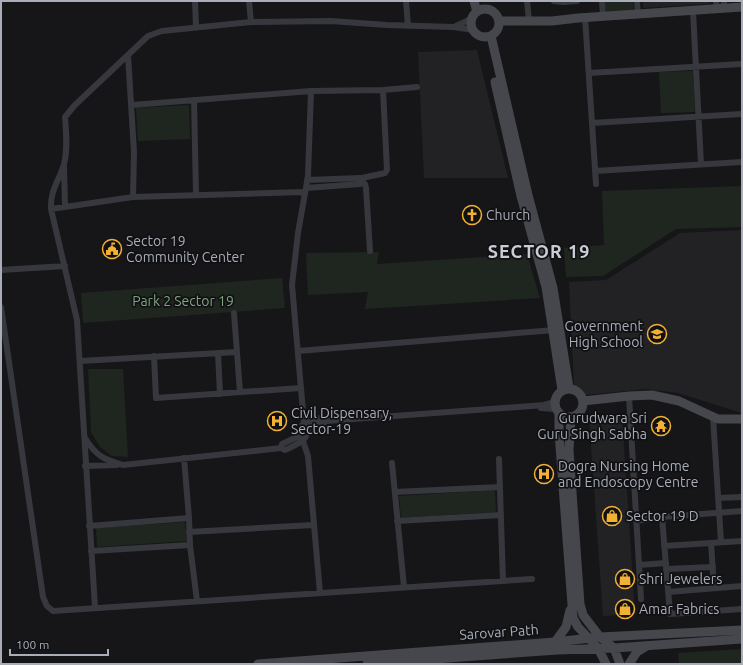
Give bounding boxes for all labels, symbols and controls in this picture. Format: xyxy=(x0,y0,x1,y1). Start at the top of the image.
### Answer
church icon: Church xyxy=(461,204,483,226)
place label: Church xyxy=(486,207,530,223)
place label: Sector 19 Community Center xyxy=(126,233,245,265)
public building icon: Sector 19 Community Center xyxy=(101,238,123,260)
district label: SECTOR 19 xyxy=(488,241,590,261)
park label: Park 2 Sector 19 xyxy=(132,293,234,309)
place label: Government High School xyxy=(564,318,643,350)
school or university icon: Government High School xyxy=(646,323,668,345)
place label: Civil Dispensary, Sector-19 xyxy=(291,405,392,437)
hospital icon: Civil Dispensary, Sector-19 xyxy=(266,410,288,432)
place label: Gurudwara Sri Guru Singh Sabha xyxy=(537,410,647,442)
temple icon: Gurudwara Sri Guru Singh Sabha xyxy=(650,415,672,437)
place label: Dogra Nursing Home and Endoscopy Centre xyxy=(558,458,698,490)
hospital icon: Dogra Nursing Home and Endoscopy Centre xyxy=(533,463,555,485)
shop icon: Sector 19 D xyxy=(601,505,623,527)
place label: Sector 19 D xyxy=(626,508,699,524)
shop icon: Shri Jewelers xyxy=(614,568,636,590)
place label: Shri Jewelers xyxy=(639,571,722,587)
shop icon: Amar Fabrics xyxy=(614,598,636,620)
place label: Amar Fabrics xyxy=(639,601,719,617)
street label: Sarovar Path xyxy=(459,621,539,643)
scale bar xyxy=(10,631,108,657)
text: 100 m xyxy=(16,638,49,651)

